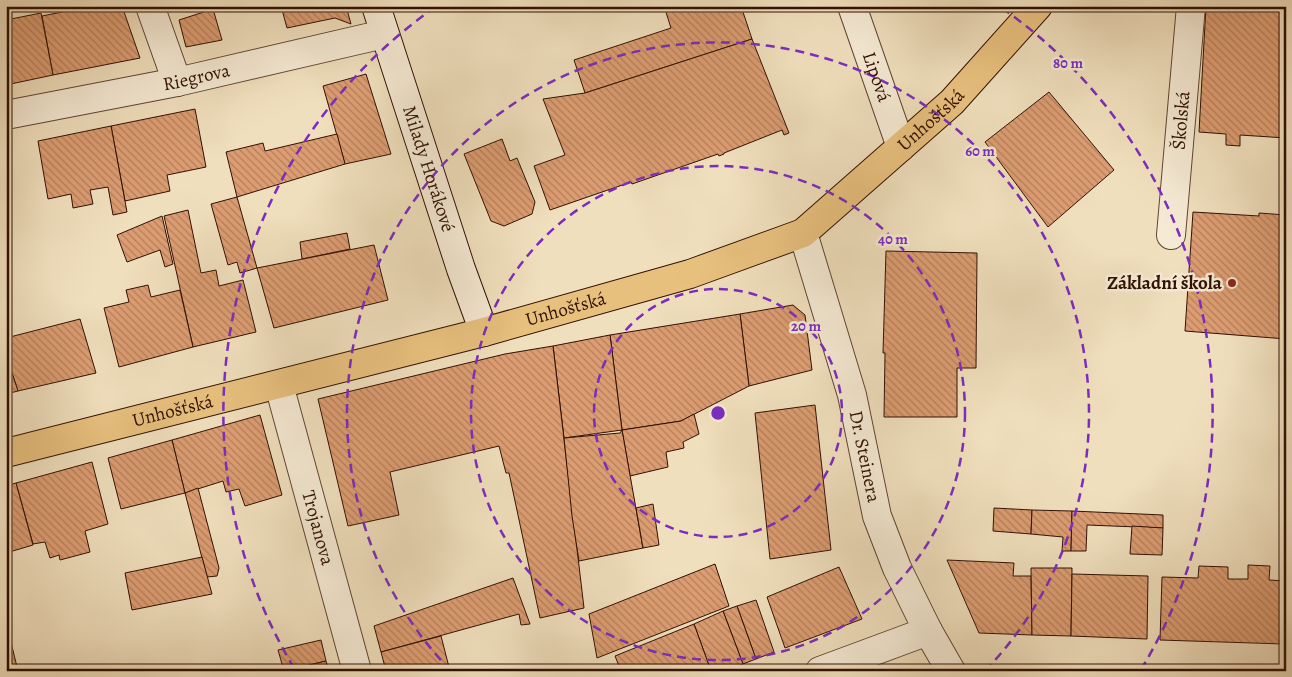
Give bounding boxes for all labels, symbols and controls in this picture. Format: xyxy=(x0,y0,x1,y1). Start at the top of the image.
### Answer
street label: Lipová xyxy=(856,48,897,105)
text: 80 m xyxy=(1053,53,1083,73)
street label: Riegrova xyxy=(161,57,232,97)
street label: Unhošťská xyxy=(892,83,971,157)
street label: Školská xyxy=(1166,90,1197,151)
street label: Milady Horákové xyxy=(396,102,461,235)
text: 60 m xyxy=(965,141,995,161)
text: 40 m xyxy=(878,229,908,249)
place label: Základní škola xyxy=(1107,270,1223,296)
marker: Základní škola xyxy=(1226,277,1238,289)
street label: Unhošťská xyxy=(523,285,609,333)
text: 20 m xyxy=(791,316,821,336)
street label: Unhošťská xyxy=(130,388,216,433)
centre of rings xyxy=(709,404,727,422)
street label: Dr. Steinera xyxy=(843,408,887,505)
street label: Trojanova xyxy=(295,487,341,568)

